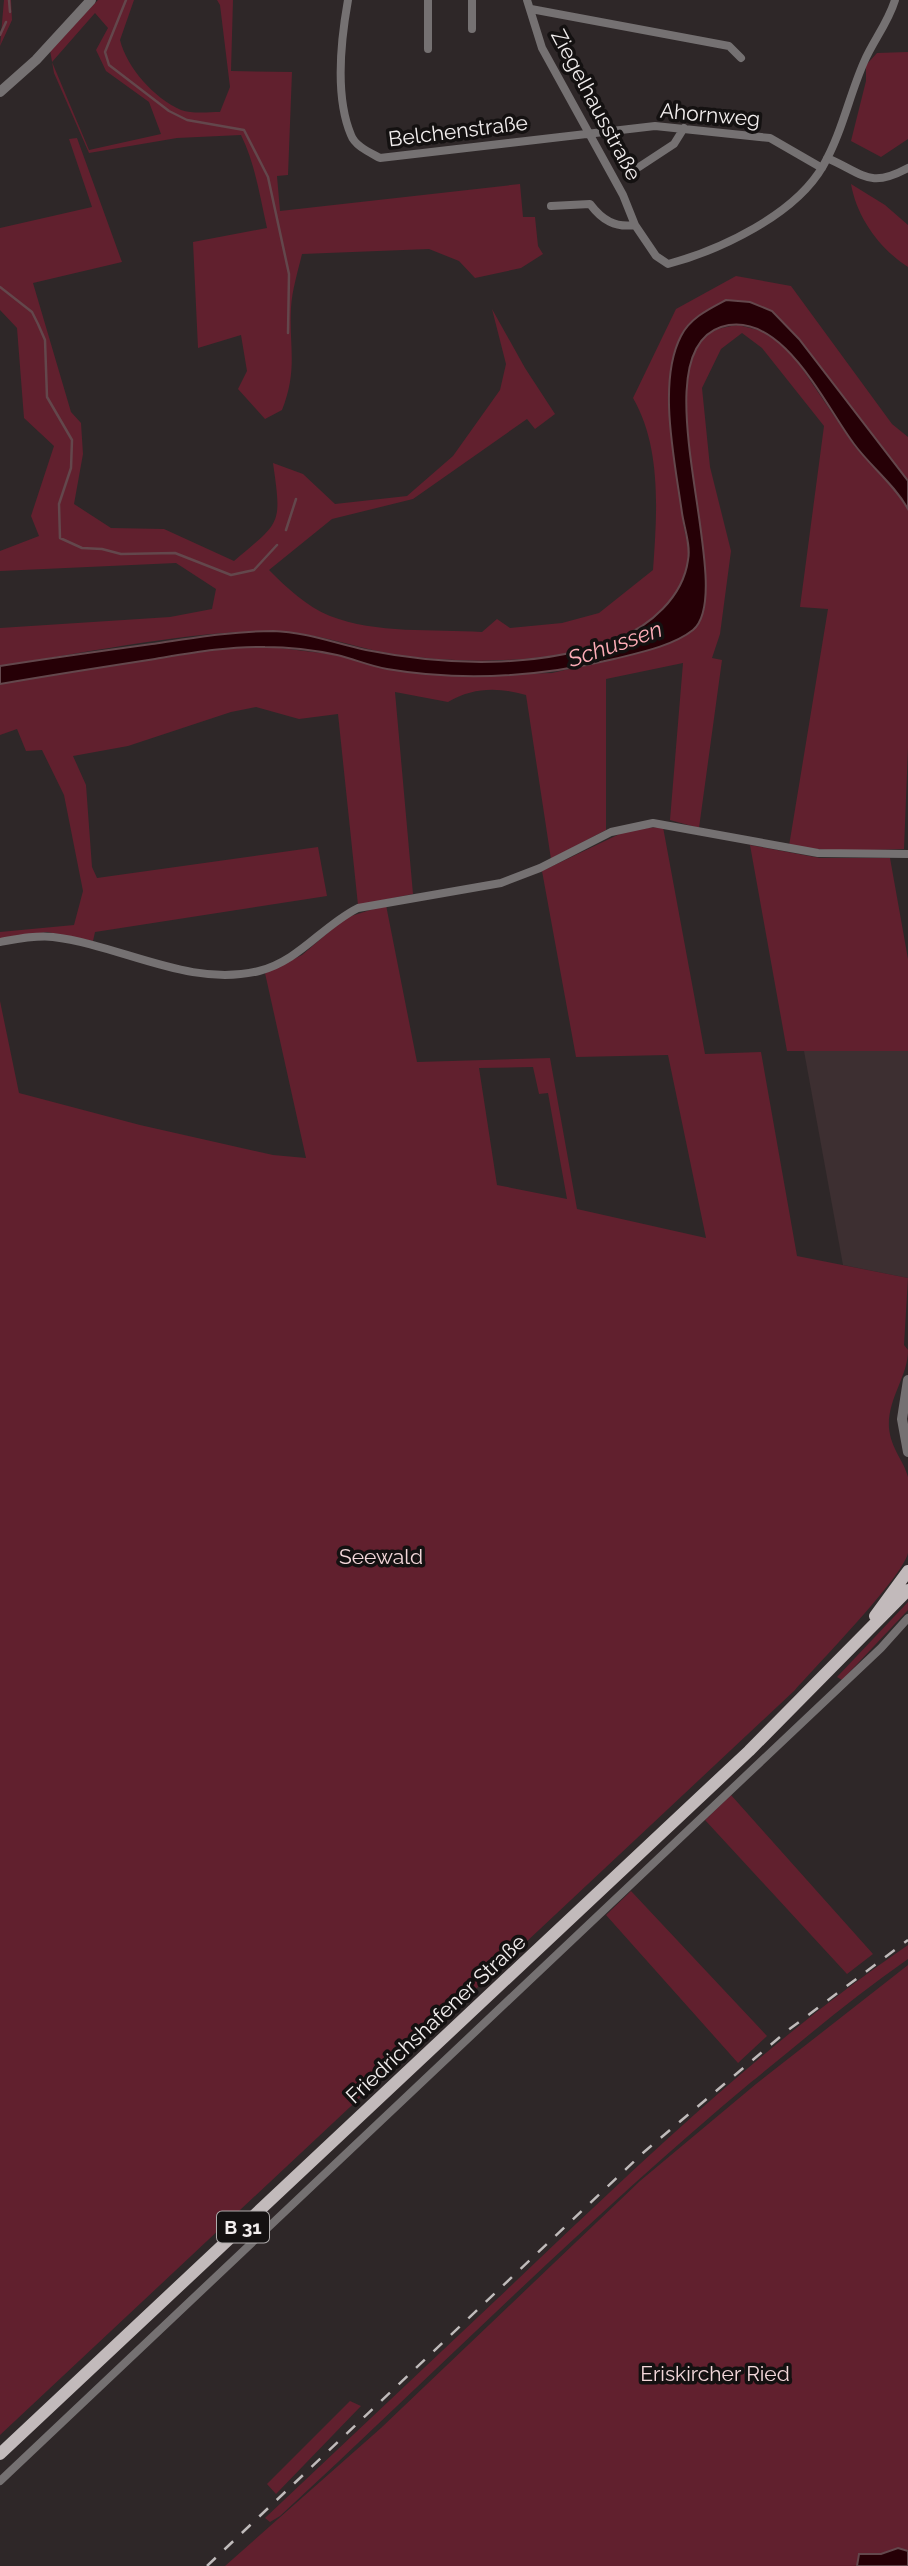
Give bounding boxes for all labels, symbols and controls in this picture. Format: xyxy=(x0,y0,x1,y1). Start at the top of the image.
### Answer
street label: Ziegelhausstraße xyxy=(546,25,647,184)
street label: Ahornweg xyxy=(659,98,761,131)
street label: Belchenstraße xyxy=(387,110,529,151)
water label: Schussen xyxy=(563,615,666,673)
park label: Seewald xyxy=(339,1544,423,1569)
street label: Friedrichshafener Straße xyxy=(341,1929,531,2108)
road number: B 31 xyxy=(217,2212,269,2242)
park label: Eriskircher Ried xyxy=(640,2361,790,2386)

